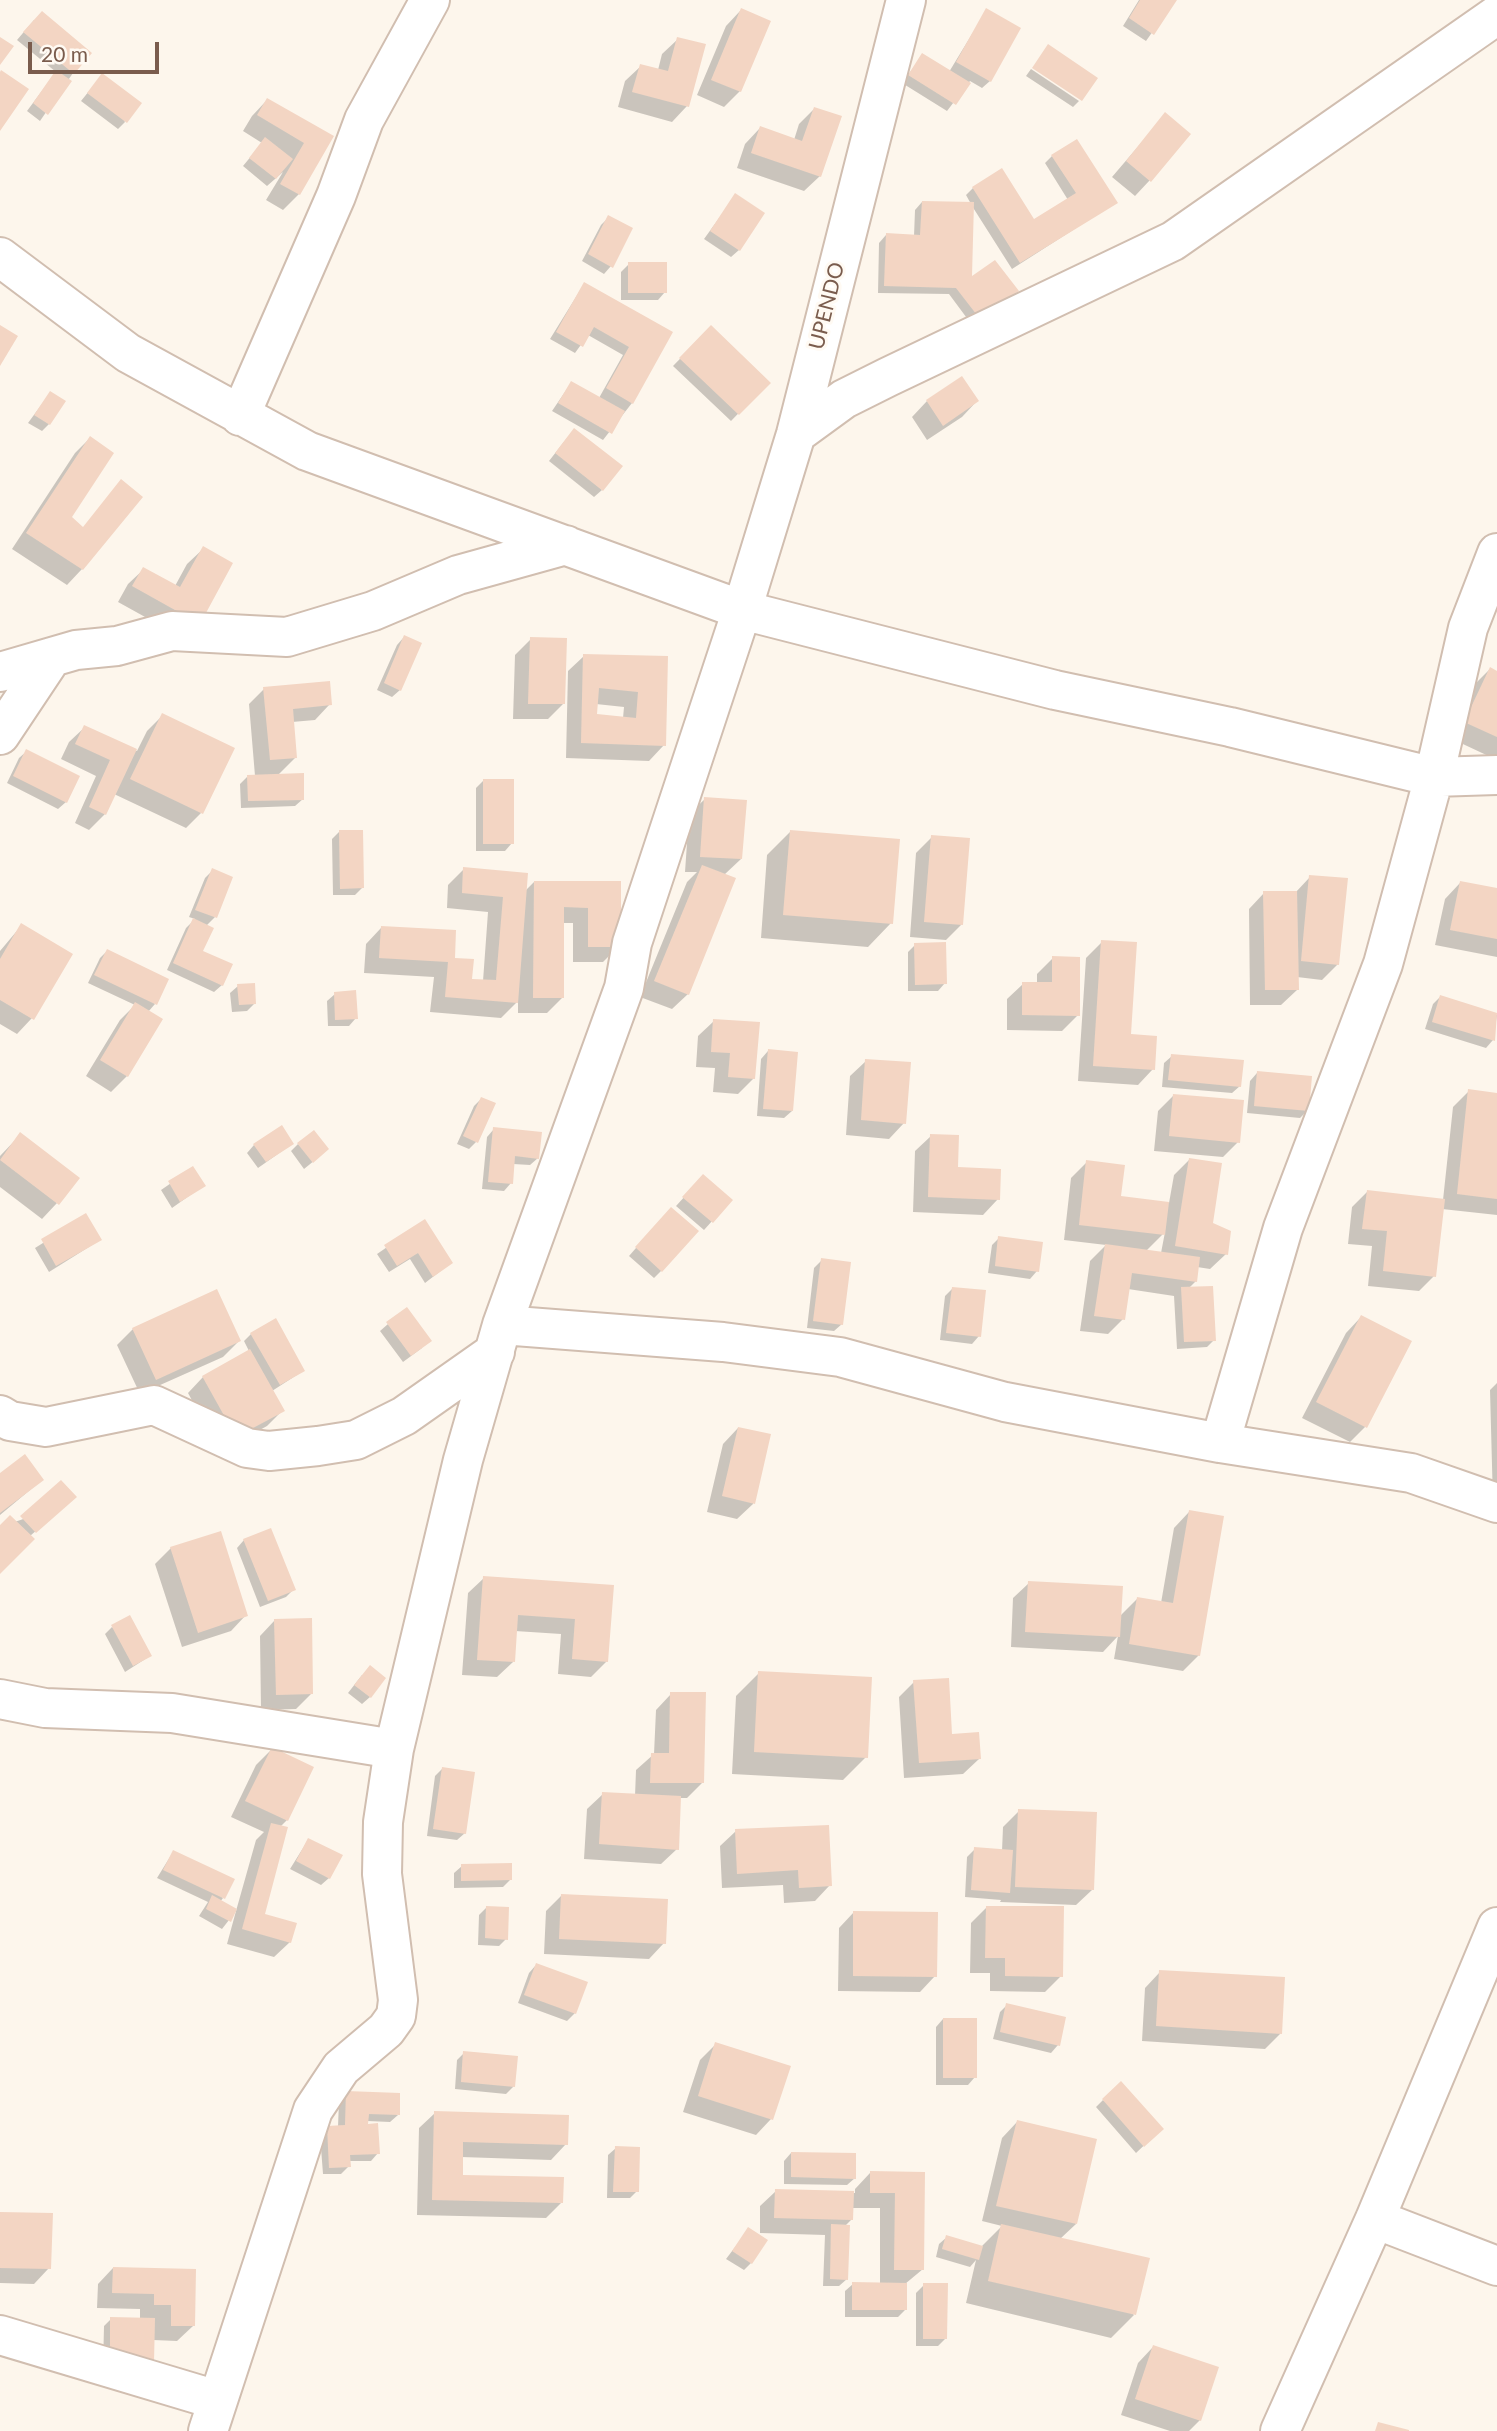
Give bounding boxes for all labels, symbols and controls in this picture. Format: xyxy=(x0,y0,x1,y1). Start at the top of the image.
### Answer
scale bar xyxy=(32,28,163,72)
text: 20 m xyxy=(41,41,88,66)
street label: UPENDO xyxy=(804,260,850,352)

